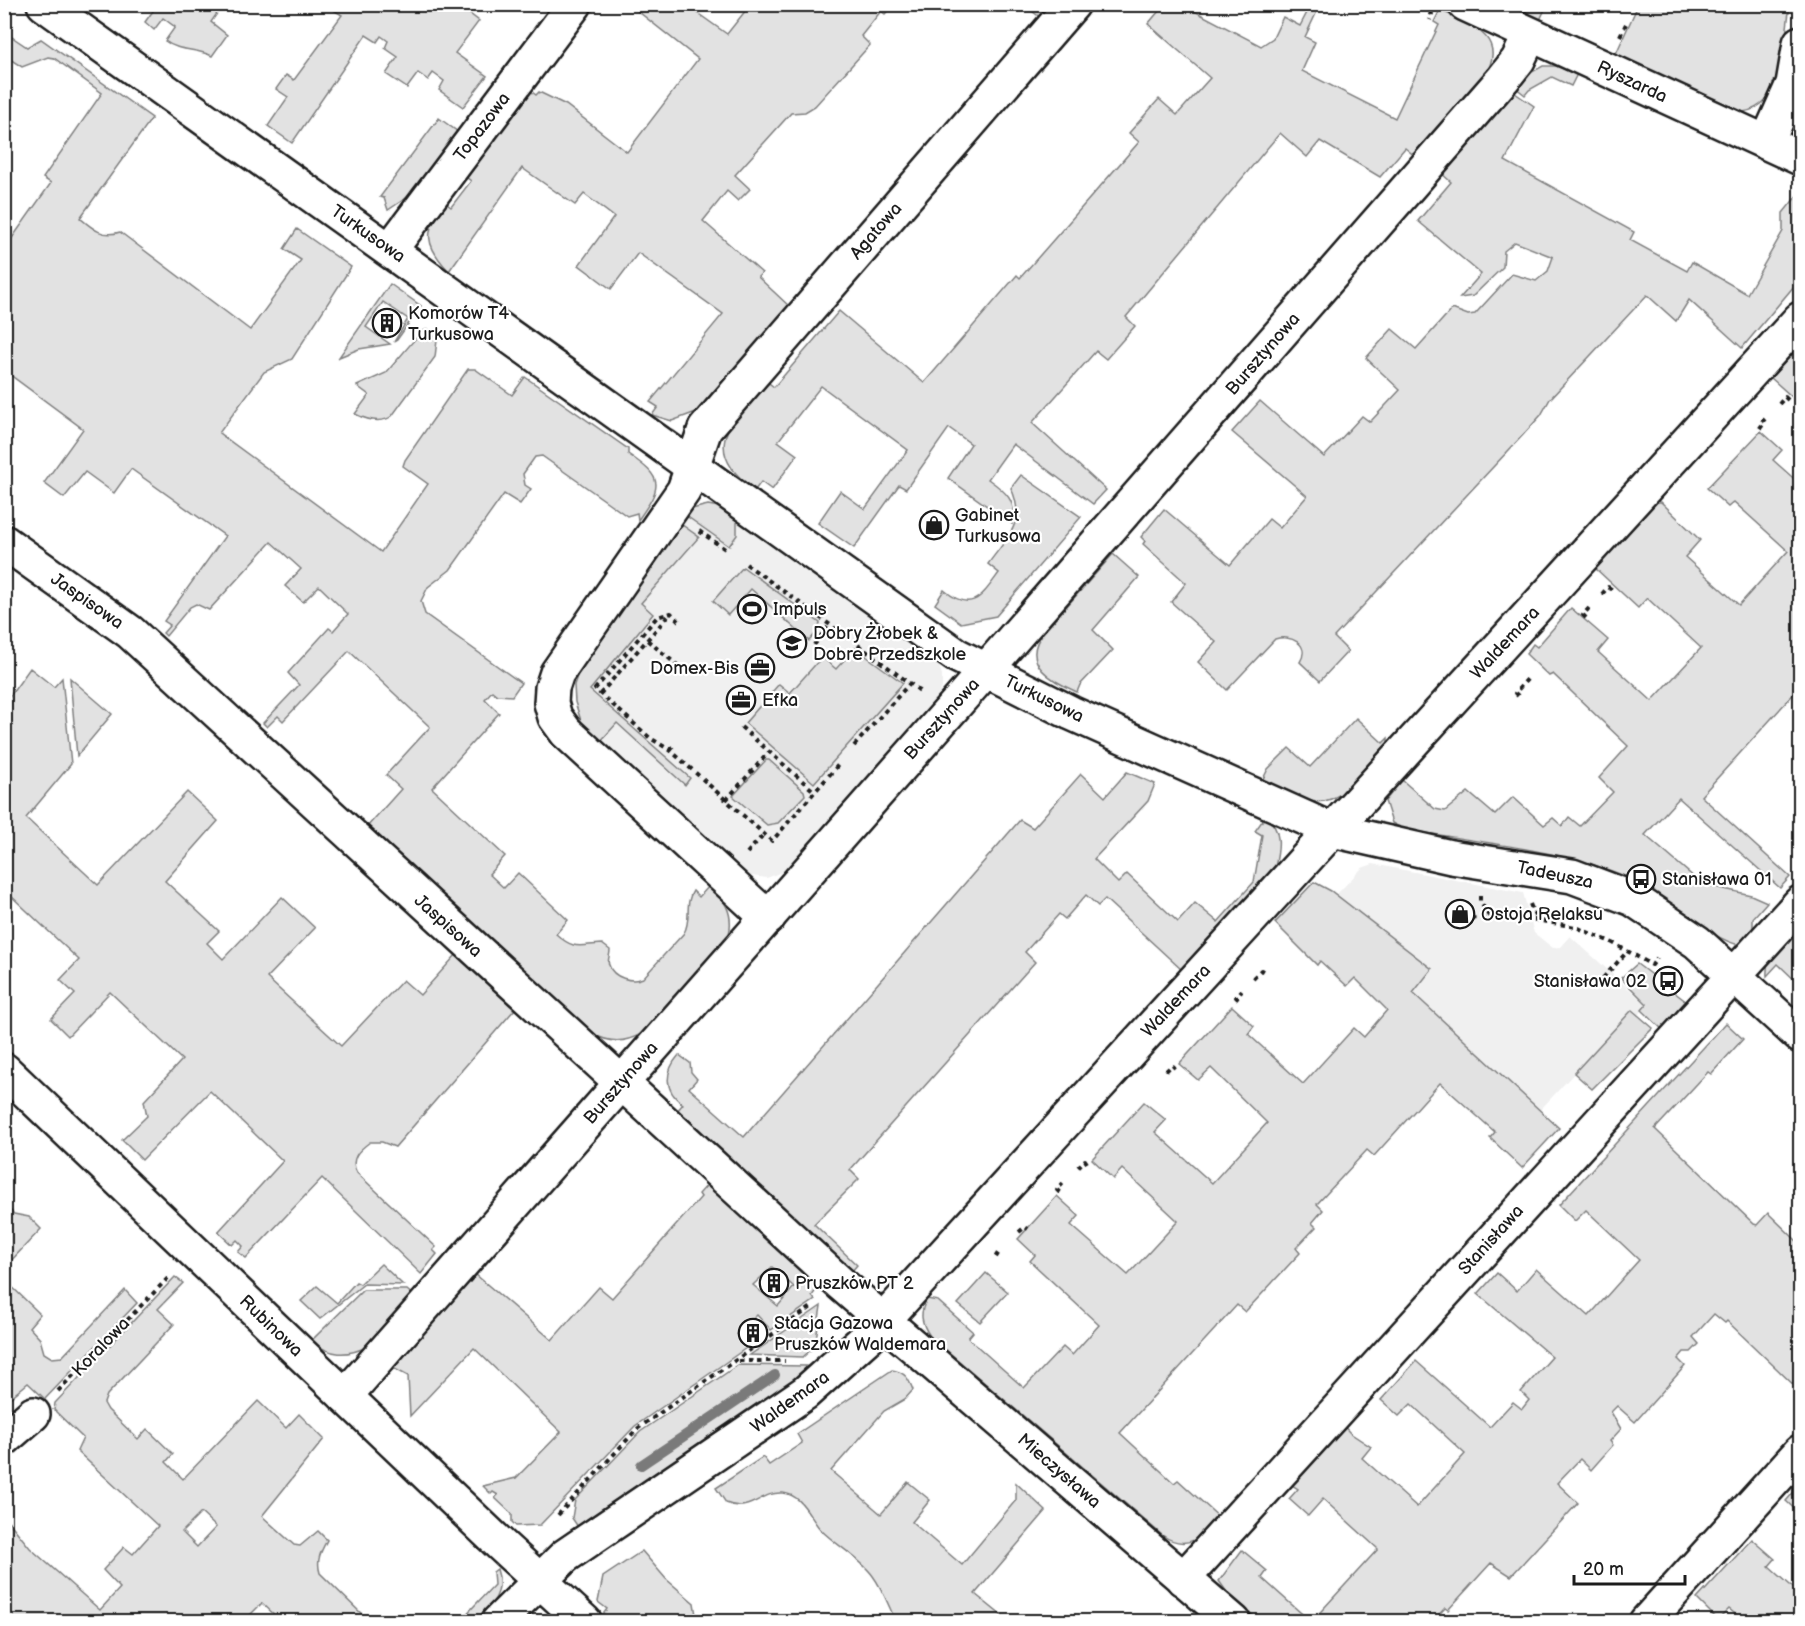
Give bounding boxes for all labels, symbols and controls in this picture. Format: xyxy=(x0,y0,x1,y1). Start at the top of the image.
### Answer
street label: Ryszarda xyxy=(1594,57,1670,107)
street label: Topazowa xyxy=(449,89,515,165)
street label: Agatowa xyxy=(846,198,906,264)
street label: Turkusowa xyxy=(327,201,409,267)
place label: Komorów T4 Turkusowa xyxy=(408,303,509,345)
building icon: Komorów T4 Turkusowa xyxy=(371,307,403,339)
street label: Bursztynowa xyxy=(1221,308,1305,400)
place label: Gabinet Turkusowa xyxy=(955,505,1041,547)
shop icon: Gabinet Turkusowa xyxy=(918,509,950,541)
street label: Jaspisowa xyxy=(47,568,127,634)
sports icon: Impuls xyxy=(736,593,768,625)
place label: Impuls xyxy=(773,599,827,620)
street label: Waldemara xyxy=(1466,602,1544,684)
place label: Dobry Żłobek & Dobre Przedszkole xyxy=(813,622,966,665)
school or university icon: Dobry Żłobek & Dobre Przedszkole xyxy=(776,627,808,659)
office icon: Domex-Bis xyxy=(744,652,776,684)
place label: Domex-Bis xyxy=(650,658,739,679)
street label: Turkusowa xyxy=(1001,671,1087,727)
street label: Bursztynowa xyxy=(900,674,984,764)
office icon: Efka xyxy=(725,684,757,716)
place label: Efka xyxy=(762,690,798,711)
street label: Tadeusza xyxy=(1515,857,1595,893)
bus stop icon: Stanisława 01 xyxy=(1625,863,1657,895)
place label: Stanisława 01 xyxy=(1662,869,1772,890)
street label: Jaspisowa xyxy=(410,890,486,962)
shop icon: Ostoja Relaksu xyxy=(1444,898,1476,930)
place label: Ostoja Relaksu xyxy=(1481,904,1603,925)
street label: Waldemara xyxy=(1137,960,1215,1042)
bus stop icon: Stanisława 02 xyxy=(1652,965,1684,997)
place label: Stanisława 02 xyxy=(1534,971,1647,992)
street label: Bursztynowa xyxy=(579,1037,663,1129)
street label: Stanisława xyxy=(1454,1201,1528,1279)
building icon: Pruszków PT 2 xyxy=(758,1267,790,1299)
place label: Pruszków PT 2 xyxy=(795,1273,914,1294)
street label: Rubinowa xyxy=(235,1291,307,1361)
street label: Koralowa xyxy=(68,1313,134,1381)
place label: Stacja Gazowa Pruszków Waldemara xyxy=(774,1313,946,1355)
building icon: Stacja Gazowa Pruszków Waldemara xyxy=(737,1317,769,1349)
street label: Waldemara xyxy=(747,1367,833,1437)
street label: Mieczysława xyxy=(1013,1429,1105,1513)
scale bar xyxy=(1574,1548,1685,1586)
text: 20 m xyxy=(1583,1559,1624,1580)

